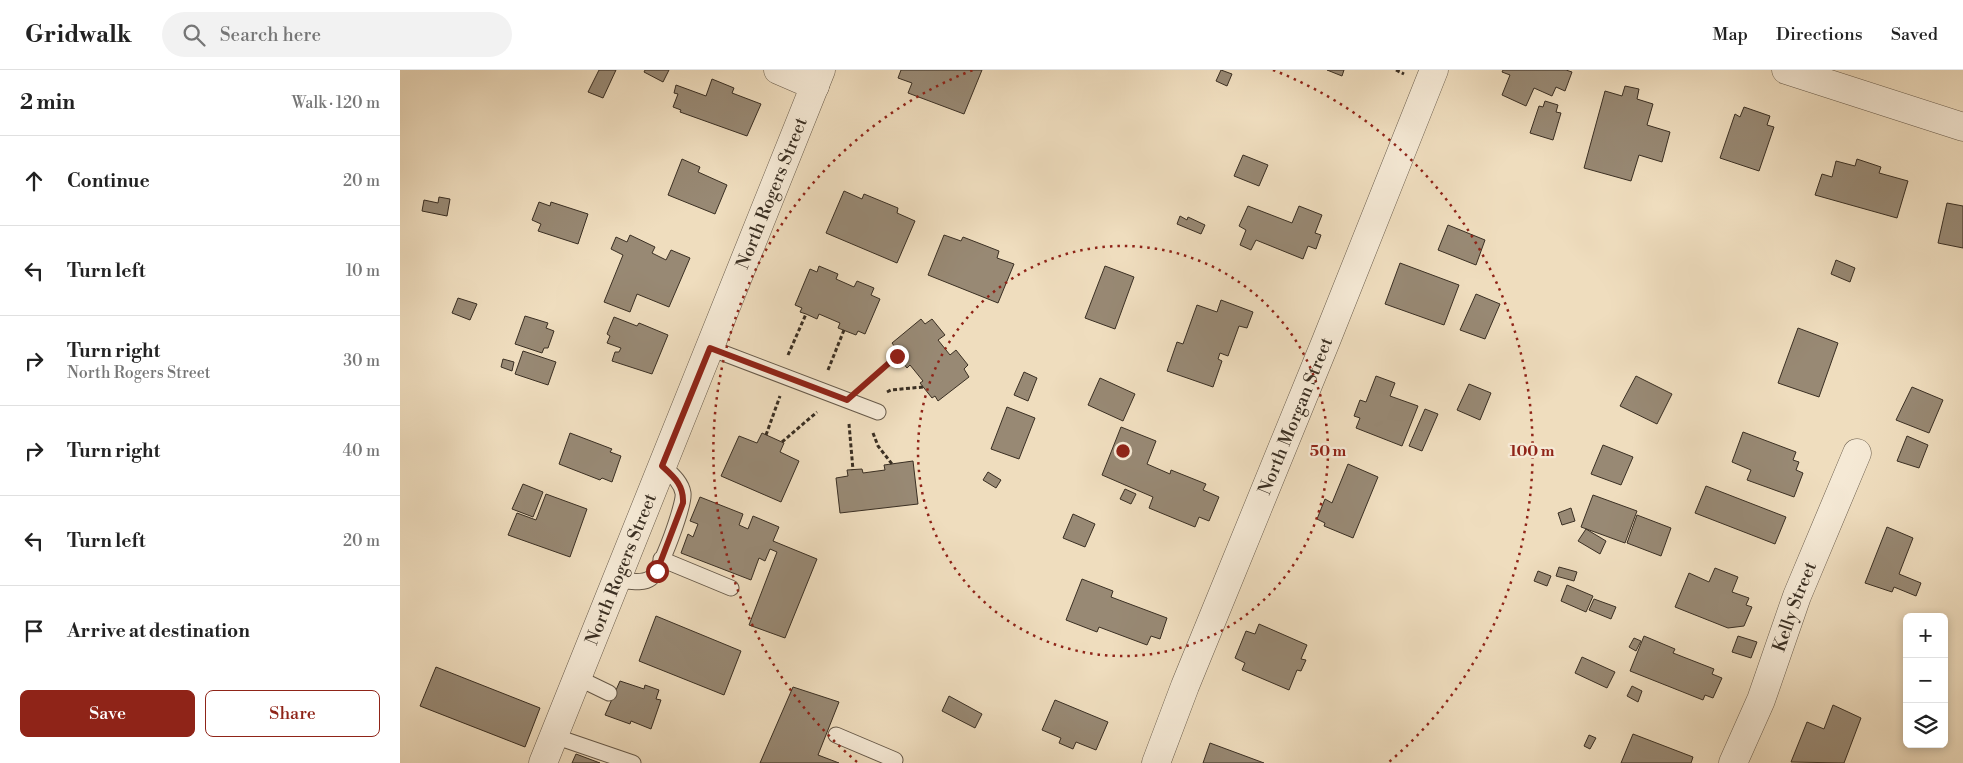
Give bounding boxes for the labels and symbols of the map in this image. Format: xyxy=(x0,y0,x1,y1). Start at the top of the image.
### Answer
street label: North Rogers Street xyxy=(731,113,813,272)
street label: North Morgan Street xyxy=(1253,333,1338,498)
route end xyxy=(886,345,909,368)
centre of rings xyxy=(1114,442,1132,460)
text: 50 m xyxy=(1310,442,1346,461)
text: 100 m xyxy=(1510,442,1555,461)
street label: North Rogers Street xyxy=(580,489,662,648)
street label: Kelly Street xyxy=(1767,558,1822,655)
route start xyxy=(646,560,669,583)

